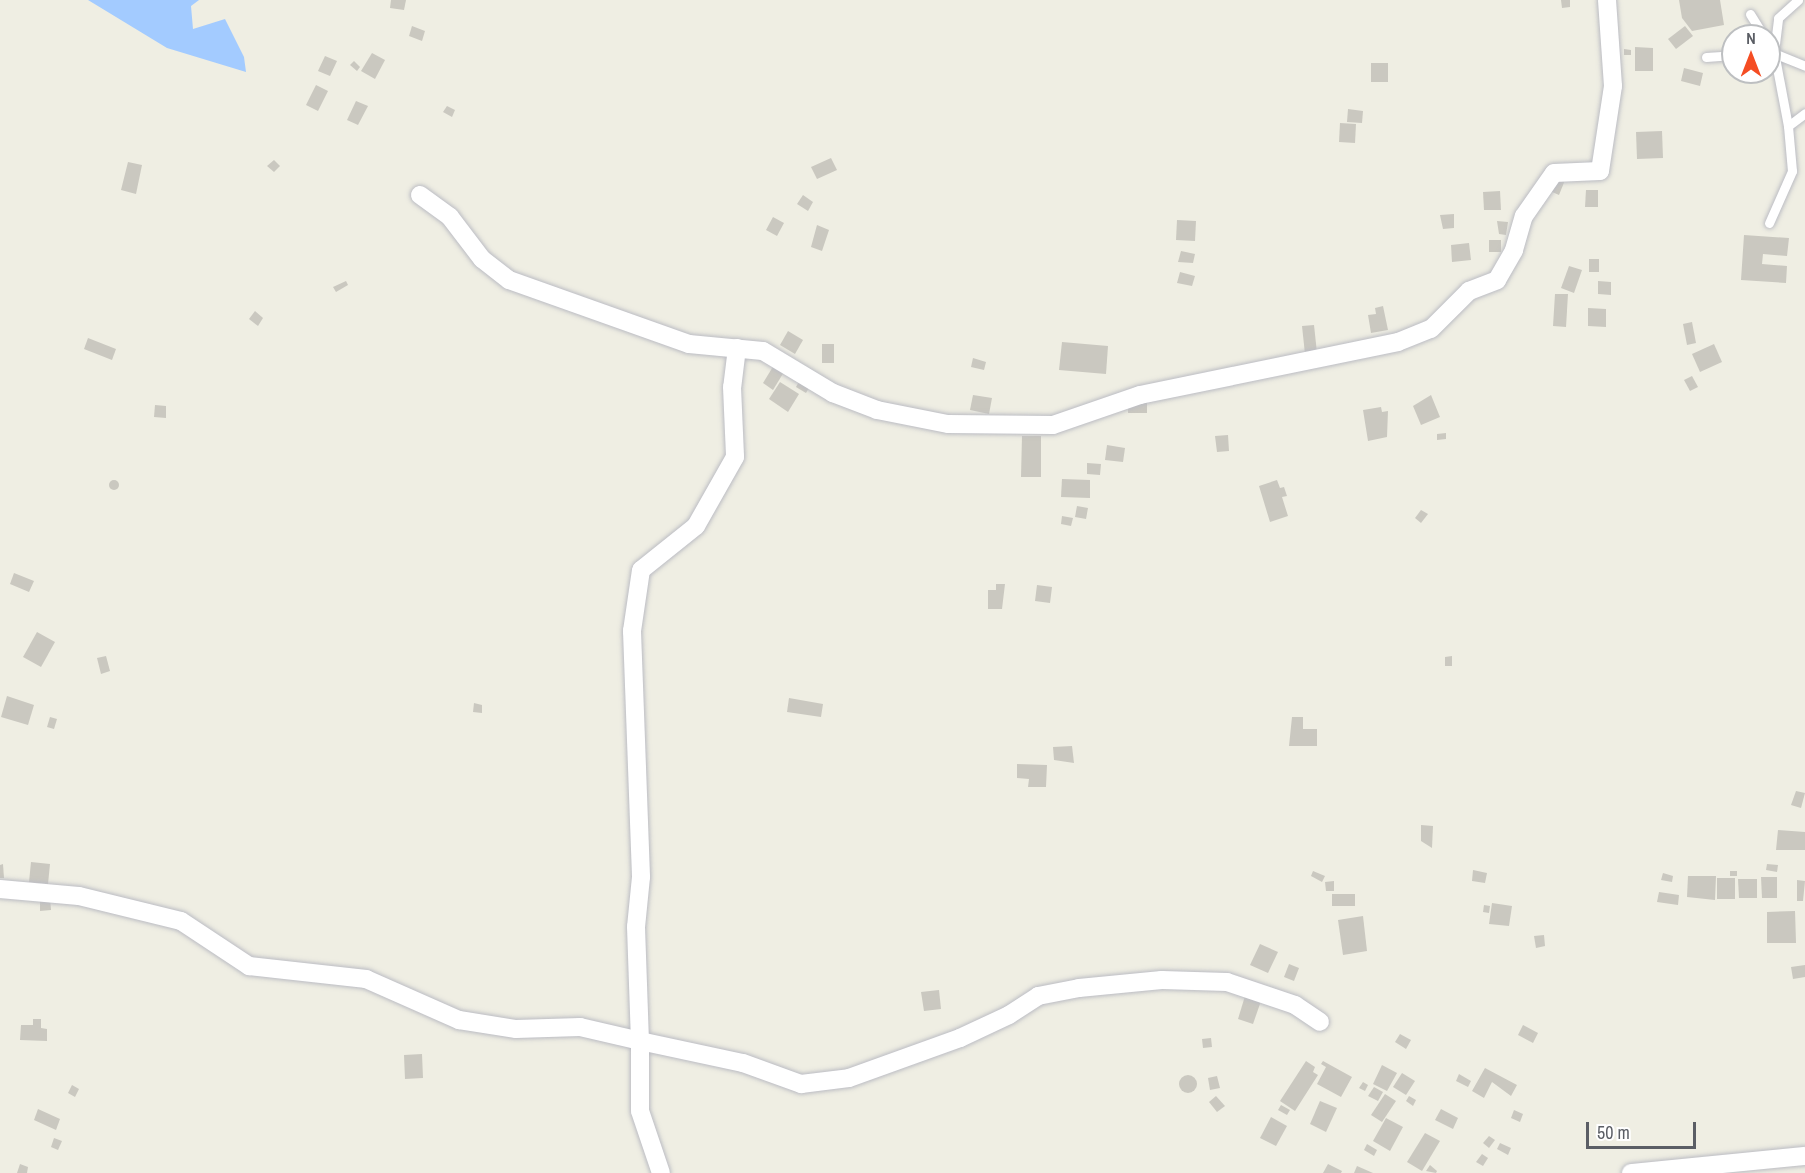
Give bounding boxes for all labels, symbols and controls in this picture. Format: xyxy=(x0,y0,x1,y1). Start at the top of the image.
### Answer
north arrow xyxy=(1721,24,1781,84)
text: N xyxy=(1746,27,1756,49)
scale bar xyxy=(1589,1110,1698,1148)
text: 50 m xyxy=(1597,1120,1630,1145)

